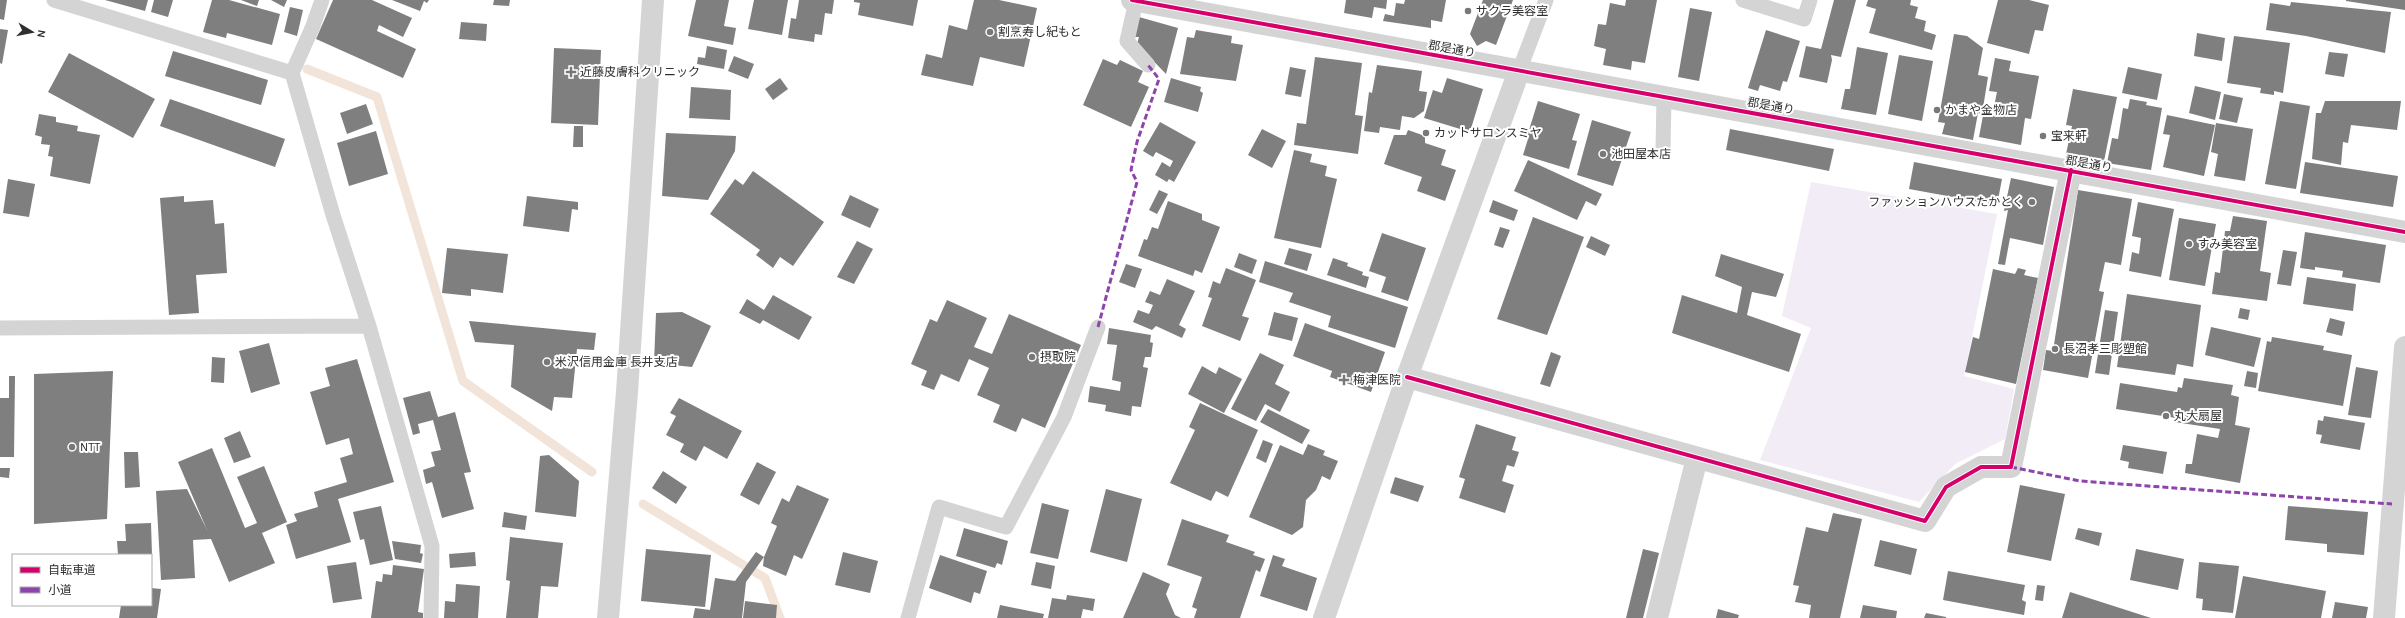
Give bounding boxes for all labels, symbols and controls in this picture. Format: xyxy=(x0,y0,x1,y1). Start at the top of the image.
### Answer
place label: サクラ美容室 xyxy=(1476,4,1548,18)
marker: サクラ美容室 xyxy=(1463,6,1473,16)
north arrow xyxy=(12,12,52,52)
place label: 割烹寿し紀もと xyxy=(998,25,1082,39)
marker: 割烹寿し紀もと xyxy=(985,27,995,37)
text: N xyxy=(34,29,48,39)
street label: 郡是通り xyxy=(1427,38,1477,60)
place label: 近藤皮膚科クリニック xyxy=(580,65,700,79)
marker: 近藤皮膚科クリニック xyxy=(565,66,577,78)
street label: 郡是通り xyxy=(1746,95,1796,117)
place label: かまや金物店 xyxy=(1945,103,2017,117)
marker: かまや金物店 xyxy=(1932,105,1942,115)
place label: カットサロンスミヤ xyxy=(1434,126,1542,140)
marker: カットサロンスミヤ xyxy=(1421,128,1431,138)
place label: 宝来軒 xyxy=(2051,129,2087,143)
marker: 宝来軒 xyxy=(2038,131,2048,141)
place label: 池田屋本店 xyxy=(1611,147,1671,161)
marker: 池田屋本店 xyxy=(1598,149,1608,159)
street label: 郡是通り xyxy=(2064,153,2114,175)
place label: ファッションハウスたかとく xyxy=(1868,195,2024,209)
marker: ファッションハウスたかとく xyxy=(2027,197,2037,207)
place label: すみ美容室 xyxy=(2197,237,2257,251)
marker: すみ美容室 xyxy=(2184,239,2194,249)
place label: 長沼孝三彫塑館 xyxy=(2063,342,2147,356)
marker: 長沼孝三彫塑館 xyxy=(2050,344,2060,354)
place label: 摂取院 xyxy=(1040,350,1076,364)
marker: 摂取院 xyxy=(1027,352,1037,362)
place label: 米沢信用金庫 長井支店 xyxy=(555,355,678,369)
marker: 米沢信用金庫 長井支店 xyxy=(542,357,552,367)
place label: 梅津医院 xyxy=(1353,373,1401,387)
marker: 梅津医院 xyxy=(1338,374,1350,386)
place label: 丸大扇屋 xyxy=(2174,409,2222,423)
marker: 丸大扇屋 xyxy=(2161,411,2171,421)
place label: NTT xyxy=(80,440,100,454)
marker: NTT xyxy=(67,442,77,452)
legend xyxy=(12,554,152,606)
text: 自転車道 xyxy=(48,563,96,577)
text: 小道 xyxy=(48,583,72,597)

